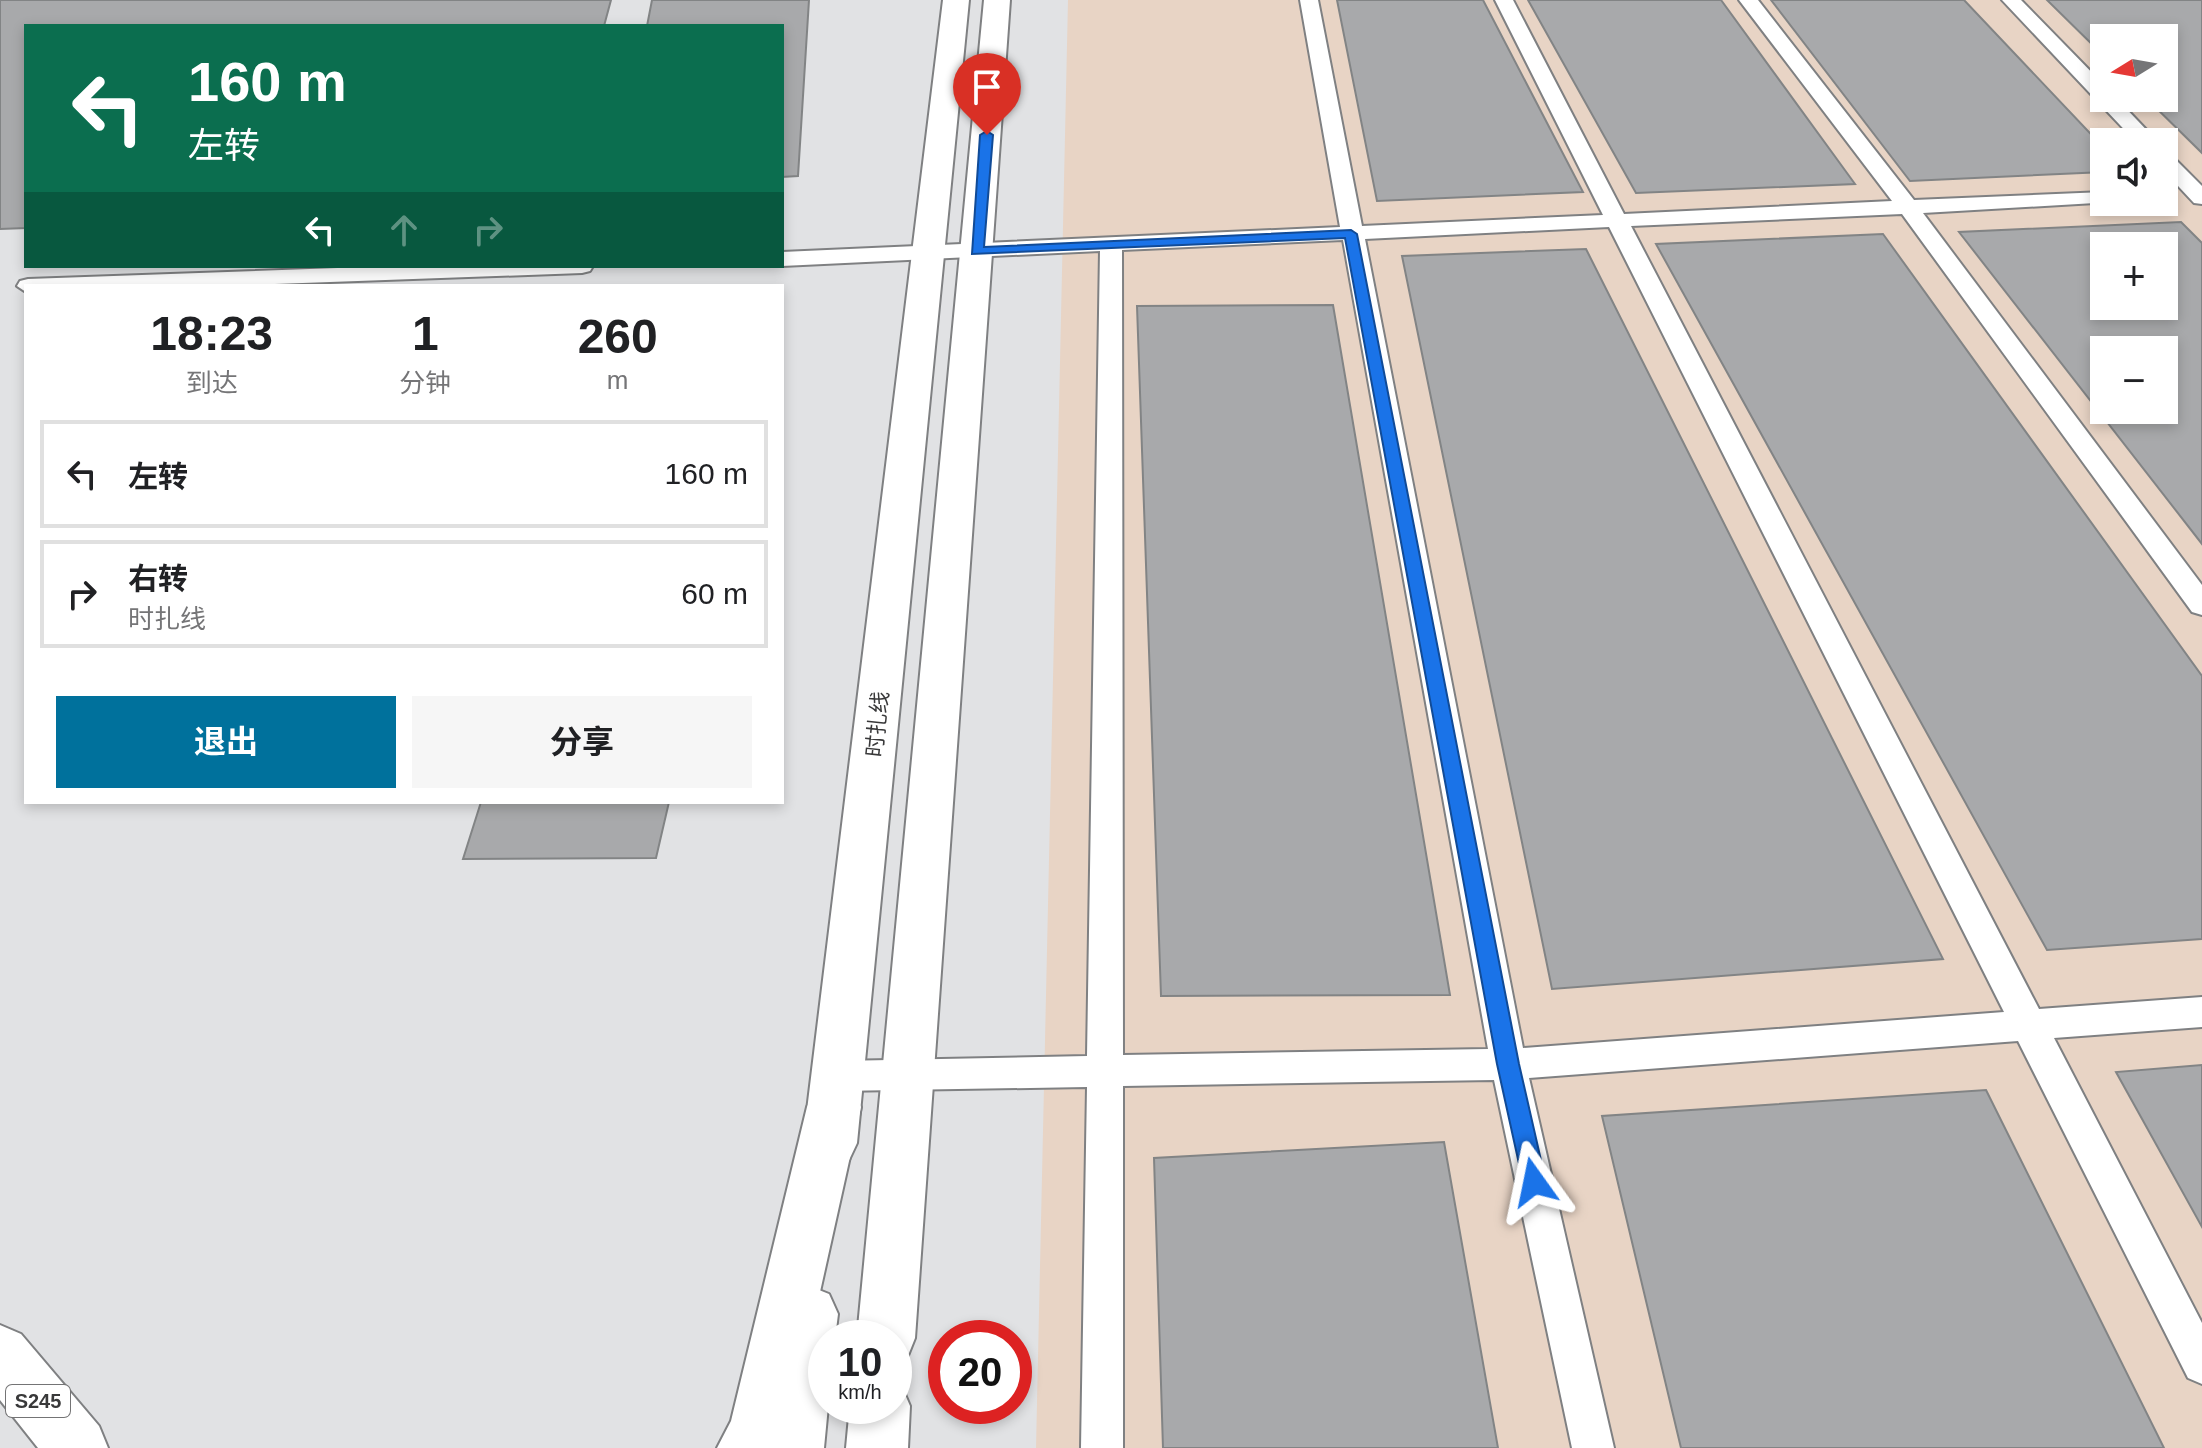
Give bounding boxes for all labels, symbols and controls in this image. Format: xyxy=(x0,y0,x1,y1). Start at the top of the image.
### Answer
north arrow xyxy=(2090,24,2178,112)
map controls xyxy=(2090,24,2178,424)
text: 160 m xyxy=(188,50,347,113)
pin xyxy=(953,53,1021,135)
icon: left xyxy=(56,56,160,160)
icon: arrive xyxy=(965,65,1009,109)
text: 左转 xyxy=(188,125,260,166)
button: sound xyxy=(2090,128,2178,216)
icon: left xyxy=(298,208,342,252)
icon: ahead xyxy=(382,208,426,252)
icon: right xyxy=(466,208,510,252)
button: + xyxy=(2090,232,2178,320)
text: 18:23 xyxy=(150,307,273,360)
text: 1 xyxy=(412,307,439,360)
text: 260 xyxy=(578,310,658,363)
button: − xyxy=(2090,336,2178,424)
text: m xyxy=(607,365,629,395)
text: 到达 xyxy=(186,368,238,398)
text: 分钟 xyxy=(399,368,451,398)
icon: left xyxy=(60,452,104,496)
text: 160 m xyxy=(665,457,748,490)
text: 左转 xyxy=(128,460,188,493)
text: 右转 xyxy=(128,562,188,595)
icon: right xyxy=(60,572,104,616)
text: 60 m xyxy=(681,577,748,610)
text: 时扎线 xyxy=(128,604,206,634)
street label: 时扎线 xyxy=(862,690,893,758)
button: 退出 xyxy=(56,696,396,788)
button: 分享 xyxy=(412,696,752,788)
position arrow xyxy=(1492,1140,1576,1224)
speed limit sign: 20 xyxy=(928,1320,1032,1424)
text: 10 xyxy=(838,1340,882,1384)
text: km/h xyxy=(838,1381,882,1403)
road number: S245 xyxy=(6,1385,70,1417)

